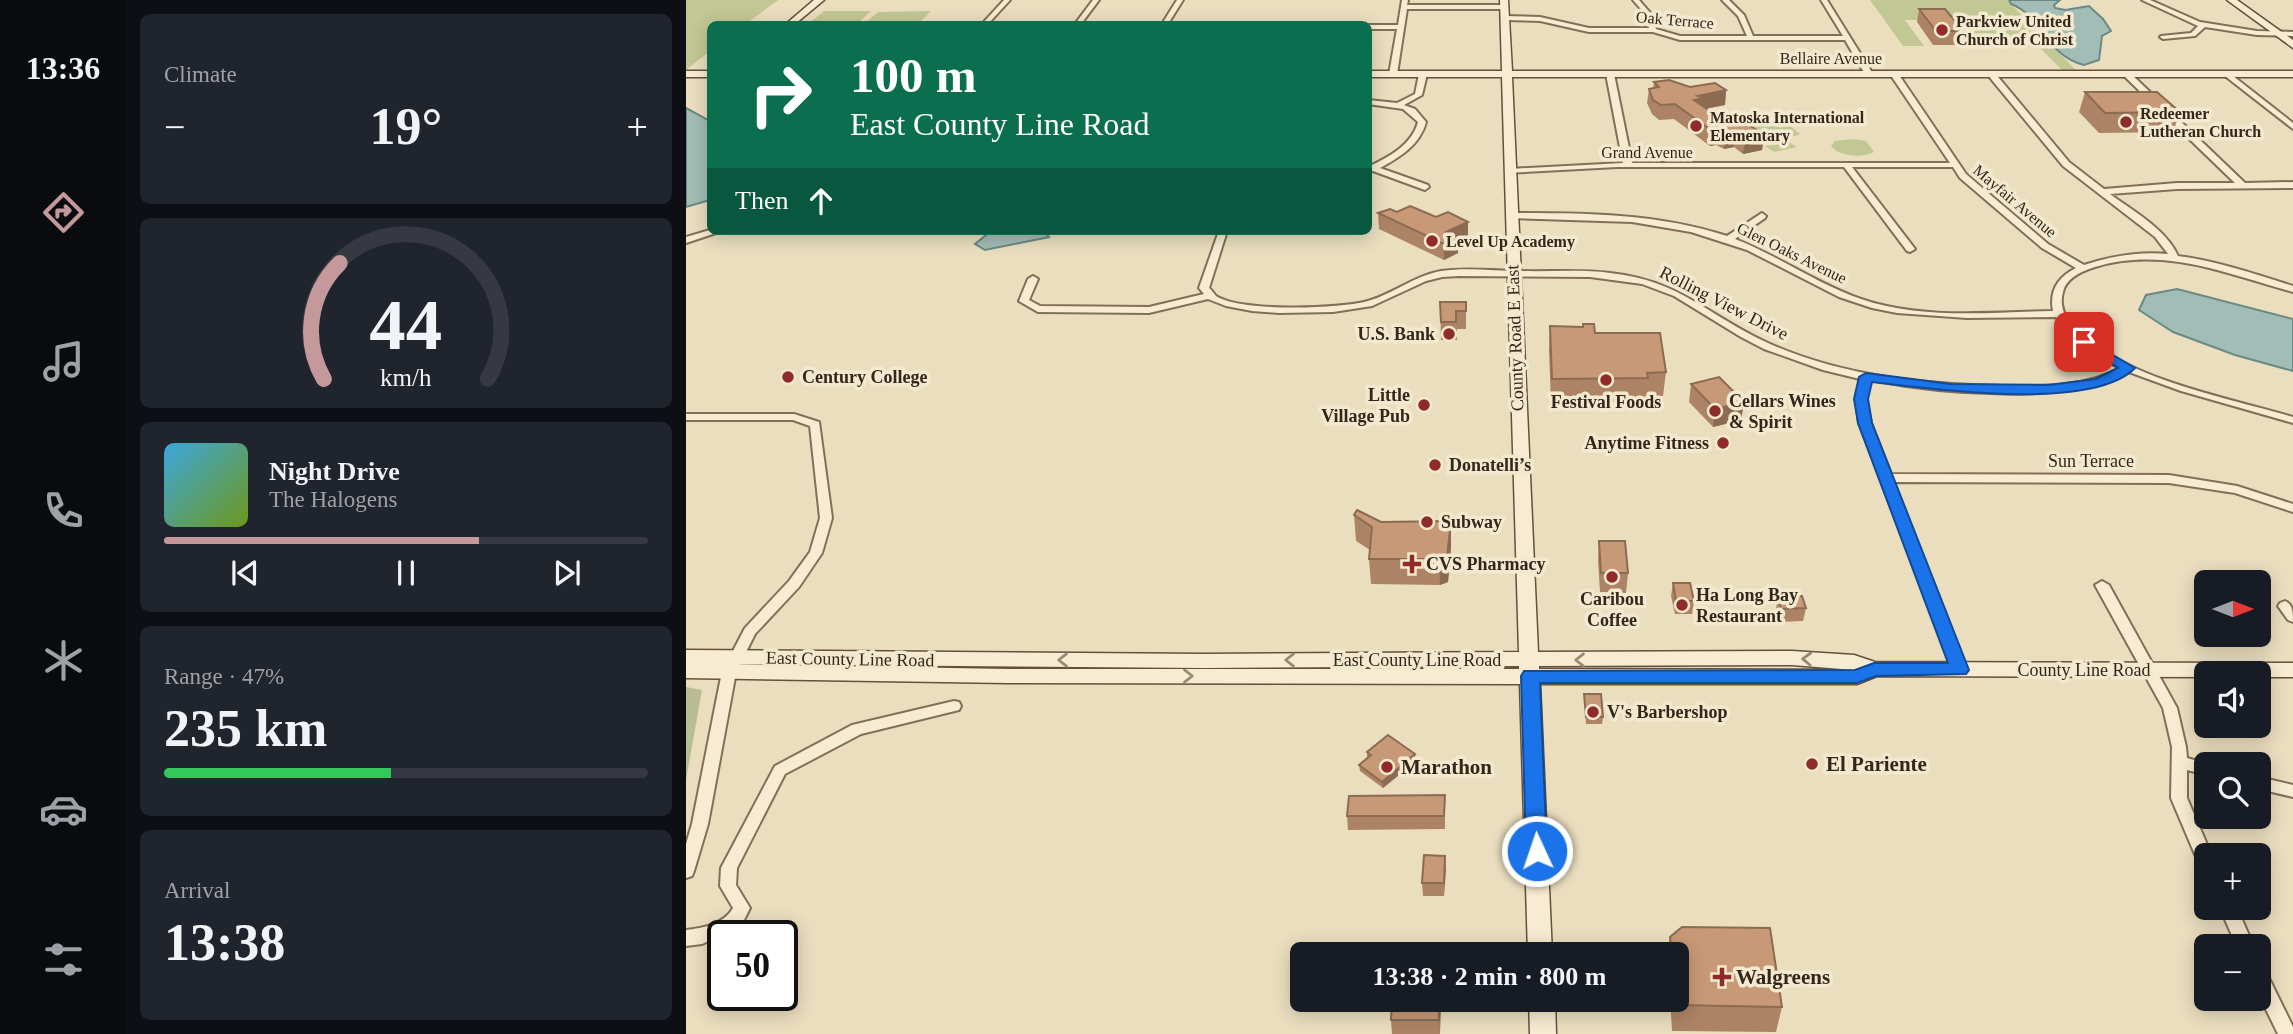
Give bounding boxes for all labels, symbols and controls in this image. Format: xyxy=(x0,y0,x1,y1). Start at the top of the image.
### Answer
street label: Oak Terrace xyxy=(1635,8,1715,32)
place label: Parkview United Church of Christ xyxy=(1956,13,2074,48)
marker: Parkview United Church of Christ xyxy=(1934,22,1950,38)
text: 100 m xyxy=(850,48,977,103)
icon: right xyxy=(735,49,826,140)
text: 13:36 xyxy=(26,50,100,86)
street label: Bellaire Avenue xyxy=(1780,50,1882,67)
text: Climate xyxy=(164,62,237,87)
text: 19° xyxy=(370,98,442,155)
place label: Redeemer Lutheran Church xyxy=(2140,105,2261,140)
text: − xyxy=(164,106,185,148)
text: + xyxy=(627,106,648,148)
text: East County Line Road xyxy=(850,106,1150,142)
place label: Matoska International Elementary xyxy=(1710,109,1865,145)
marker: Redeemer Lutheran Church xyxy=(2118,114,2134,130)
marker: Matoska International Elementary xyxy=(1688,118,1704,134)
street label: Grand Avenue xyxy=(1601,144,1693,161)
street label: Mayfair Avenue xyxy=(1969,161,2060,241)
icon: ahead xyxy=(802,182,840,220)
text: Then xyxy=(735,186,788,215)
icon: directions xyxy=(39,188,88,237)
street label: Glen Oaks Avenue xyxy=(1734,219,1850,287)
marker: Level Up Academy xyxy=(1424,233,1440,249)
place label: Level Up Academy xyxy=(1446,233,1575,251)
street label: Rolling View Drive xyxy=(1656,262,1792,344)
street label: County Road E East xyxy=(1502,264,1528,412)
text: 44 xyxy=(370,284,442,365)
pin xyxy=(2054,312,2114,372)
icon: arrive xyxy=(2065,323,2103,361)
place label: U.S. Bank xyxy=(1357,324,1435,344)
marker: U.S. Bank xyxy=(1441,326,1457,342)
icon: music xyxy=(39,337,88,386)
text: km/h xyxy=(380,364,432,391)
place label: Century College xyxy=(802,367,927,387)
marker: Century College xyxy=(780,369,796,385)
marker: Festival Foods xyxy=(1598,372,1614,388)
place label: Little Village Pub xyxy=(1321,385,1410,426)
place label: Cellars Wines & Spirit xyxy=(1729,391,1836,432)
place label: Festival Foods xyxy=(1551,392,1661,412)
marker: Little Village Pub xyxy=(1416,397,1432,413)
marker: Cellars Wines & Spirit xyxy=(1707,403,1723,419)
place label: Anytime Fitness xyxy=(1585,433,1709,453)
marker: Anytime Fitness xyxy=(1715,435,1731,451)
street label: Sun Terrace xyxy=(2048,451,2134,471)
place label: Donatelli’s xyxy=(1449,455,1531,475)
text: Night Drive xyxy=(269,457,400,486)
marker: Donatelli’s xyxy=(1427,457,1443,473)
icon: phone xyxy=(39,486,88,535)
text: The Halogens xyxy=(269,487,397,512)
place label: Subway xyxy=(1441,512,1502,532)
marker: Subway xyxy=(1419,514,1435,530)
icon: previous xyxy=(226,554,264,592)
icon: pause xyxy=(387,554,425,592)
icon: next xyxy=(548,554,586,592)
place label: CVS Pharmacy xyxy=(1426,554,1546,574)
marker: CVS Pharmacy xyxy=(1404,556,1420,572)
marker: Caribou Coffee xyxy=(1604,569,1620,585)
north arrow xyxy=(2194,570,2272,648)
map controls xyxy=(2194,570,2271,1011)
place label: Ha Long Bay Restaurant xyxy=(1696,585,1798,626)
place label: Caribou Coffee xyxy=(1580,589,1644,630)
marker: Ha Long Bay Restaurant xyxy=(1674,597,1690,613)
icon: climate xyxy=(39,636,88,685)
street label: East County Line Road xyxy=(766,648,934,670)
street label: East County Line Road xyxy=(1333,650,1501,670)
one-way arrow xyxy=(1284,652,1295,668)
one-way arrow xyxy=(1574,652,1585,668)
one-way arrow xyxy=(1802,652,1813,667)
one-way arrow xyxy=(1057,653,1068,668)
street label: County Line Road xyxy=(2018,660,2151,680)
button: sound xyxy=(2194,661,2271,738)
text: Range · 47% xyxy=(164,664,284,689)
one-way arrow xyxy=(1183,668,1194,684)
text: 235 km xyxy=(164,700,327,757)
place label: V's Barbershop xyxy=(1607,702,1728,722)
marker: V's Barbershop xyxy=(1585,704,1601,720)
place label: El Pariente xyxy=(1826,752,1927,776)
button: search xyxy=(2194,752,2271,829)
place label: Marathon xyxy=(1401,755,1492,779)
marker: El Pariente xyxy=(1804,756,1820,772)
marker: Marathon xyxy=(1379,759,1395,775)
icon: car xyxy=(39,785,88,834)
position arrow xyxy=(1500,814,1574,888)
button: + xyxy=(2194,843,2271,920)
text: Arrival xyxy=(164,878,230,903)
text: 13:38 xyxy=(164,914,285,971)
speed limit sign: 50 xyxy=(707,920,798,1011)
button: − xyxy=(2194,934,2271,1011)
icon: filters xyxy=(39,935,88,984)
text: 13:38 · 2 min · 800 m xyxy=(1373,962,1607,991)
place label: Walgreens xyxy=(1736,965,1830,989)
marker: Walgreens xyxy=(1714,969,1730,985)

